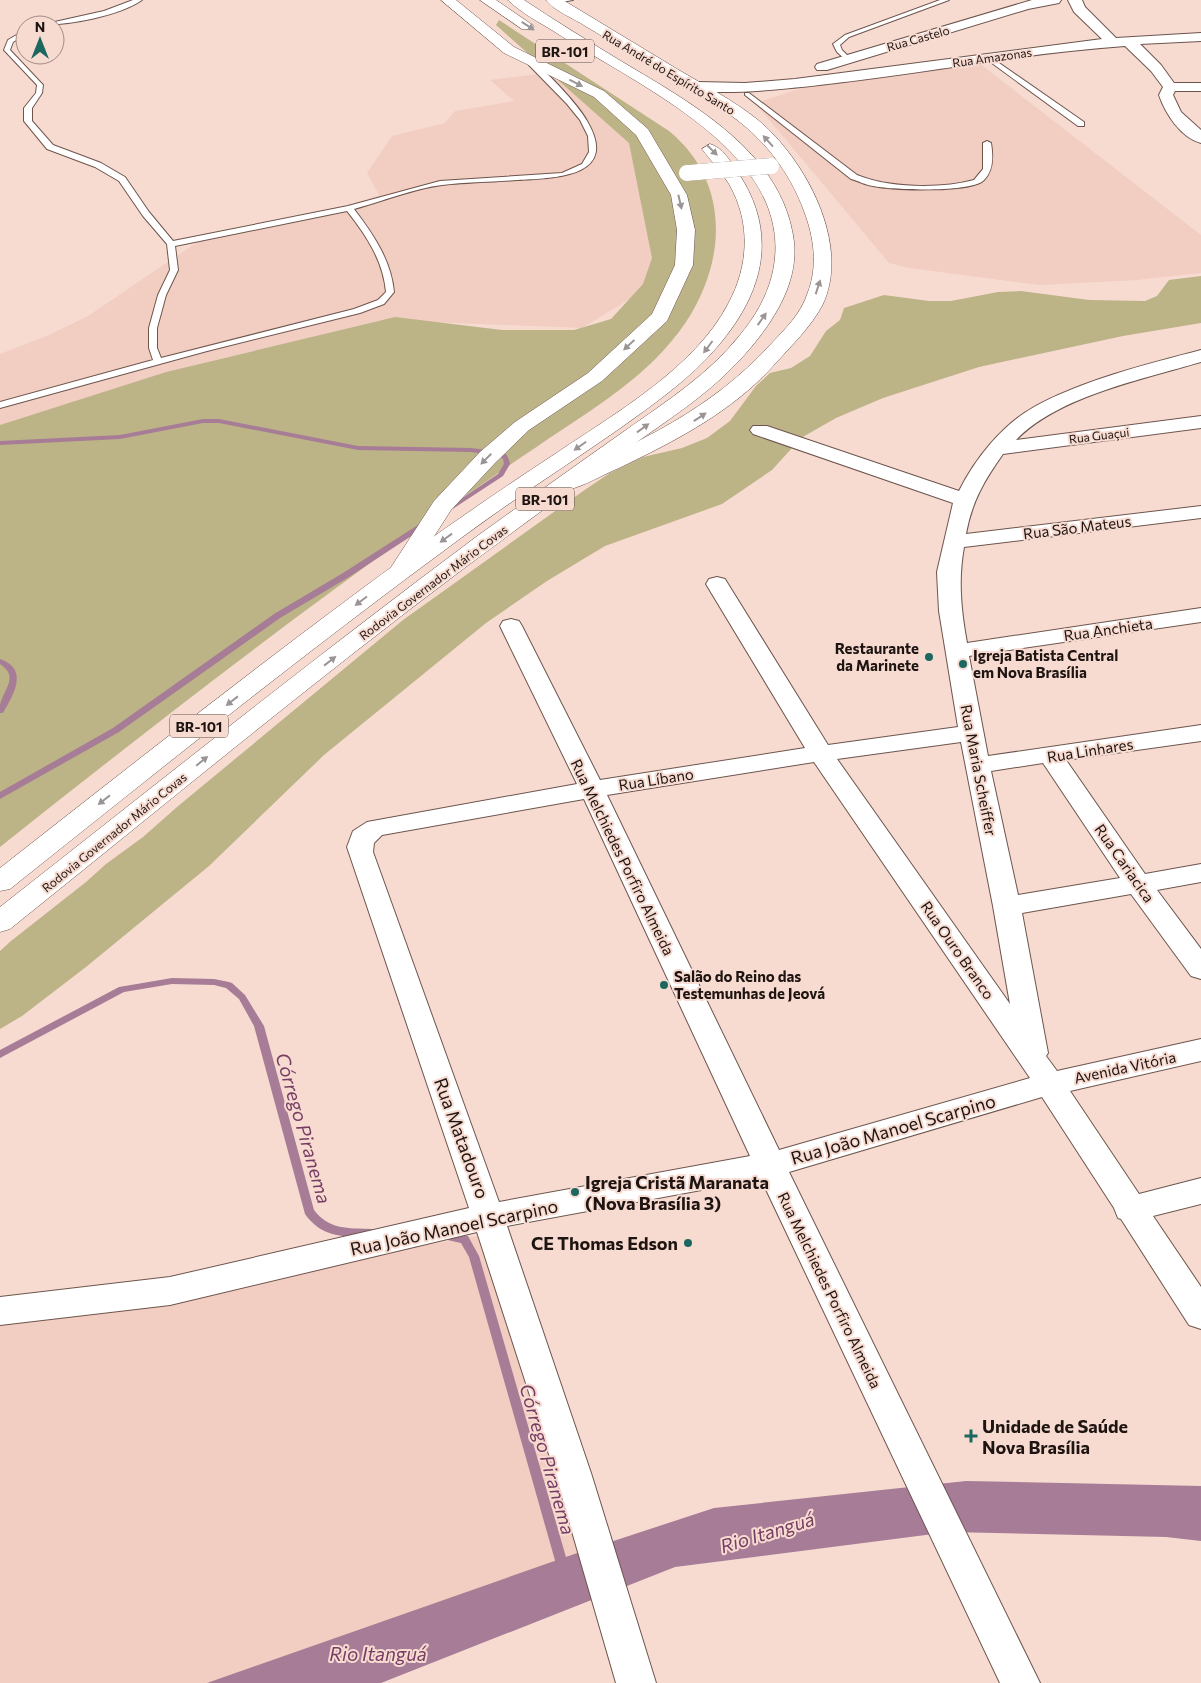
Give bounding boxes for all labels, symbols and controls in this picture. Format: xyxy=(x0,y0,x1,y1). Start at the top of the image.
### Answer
north arrow xyxy=(15,15,65,65)
text: N xyxy=(35,18,45,35)
one-way arrow xyxy=(521,22,534,31)
street label: Rua Castelo xyxy=(885,22,951,54)
street label: Rua André do Espírito Santo xyxy=(600,27,738,117)
road number: BR-101 xyxy=(536,40,594,62)
street label: Rua Amazonas xyxy=(951,45,1033,69)
one-way arrow xyxy=(569,79,584,87)
one-way arrow xyxy=(762,135,774,147)
one-way arrow xyxy=(705,144,717,156)
one-way arrow xyxy=(676,194,684,209)
one-way arrow xyxy=(814,279,822,294)
one-way arrow xyxy=(757,312,767,325)
one-way arrow xyxy=(624,339,636,351)
one-way arrow xyxy=(703,340,713,354)
one-way arrow xyxy=(693,413,707,422)
one-way arrow xyxy=(636,423,650,433)
street label: Rua Guaçui xyxy=(1068,424,1130,446)
one-way arrow xyxy=(573,441,587,451)
one-way arrow xyxy=(480,453,492,465)
road number: BR-101 xyxy=(516,488,574,510)
street label: Rua São Mateus xyxy=(1022,511,1132,543)
street label: Rodovia Governador Mário Covas xyxy=(356,522,510,642)
one-way arrow xyxy=(439,533,453,543)
one-way arrow xyxy=(354,596,368,606)
street label: Rua Anchieta xyxy=(1062,614,1154,644)
place label: Restaurante da Marinete xyxy=(835,639,919,674)
place label: Igreja Batista Central em Nova Brasília xyxy=(973,646,1118,681)
marker: Restaurante da Marinete xyxy=(923,651,935,663)
one-way arrow xyxy=(323,655,336,666)
marker: Igreja Batista Central em Nova Brasília xyxy=(957,658,969,670)
one-way arrow xyxy=(226,695,239,706)
street label: Rua Maria Scheiffer xyxy=(957,703,1001,837)
road number: BR-101 xyxy=(170,714,228,738)
street label: Rua Linhares xyxy=(1046,734,1135,766)
one-way arrow xyxy=(195,756,209,766)
street label: Rua Melchiedes Porfiro Almeida xyxy=(568,756,678,958)
street label: Rua Líbano xyxy=(617,764,695,794)
street label: Rodovia Governador Mário Covas xyxy=(39,769,189,895)
one-way arrow xyxy=(98,795,111,806)
street label: Rua Cariacica xyxy=(1091,820,1159,906)
street label: Rua Ouro Branco xyxy=(917,897,999,1003)
place label: Salão do Reino das Testemunhas de Jeová xyxy=(674,967,825,1002)
marker: Salão do Reino das Testemunhas de Jeová xyxy=(658,979,670,991)
street label: Avenida Vitória xyxy=(1072,1047,1178,1087)
water label: Córrego Piranema xyxy=(271,1050,337,1206)
street label: Rua Matadouro xyxy=(430,1075,494,1201)
street label: Rua João Manoel Scarpino xyxy=(788,1089,998,1169)
place label: Igreja Cristã Maranata (Nova Brasília 3) xyxy=(585,1171,769,1214)
marker: Igreja Cristã Maranata (Nova Brasília 3) xyxy=(569,1186,581,1198)
street label: Rua Melchiedes Porfiro Almeida xyxy=(775,1189,885,1391)
street label: Rua João Manoel Scarpino xyxy=(348,1194,560,1260)
place label: CE Thomas Edson xyxy=(531,1232,678,1254)
marker: CE Thomas Edson xyxy=(682,1237,694,1249)
water label: Córrego Piranema xyxy=(515,1381,581,1537)
place label: Unidade de Saúde Nova Brasília xyxy=(982,1415,1128,1458)
marker: Unidade de Saúde Nova Brasília xyxy=(964,1429,978,1443)
water label: Rio Itanguá xyxy=(717,1506,818,1557)
water label: Rio Itanguá xyxy=(329,1642,428,1665)

